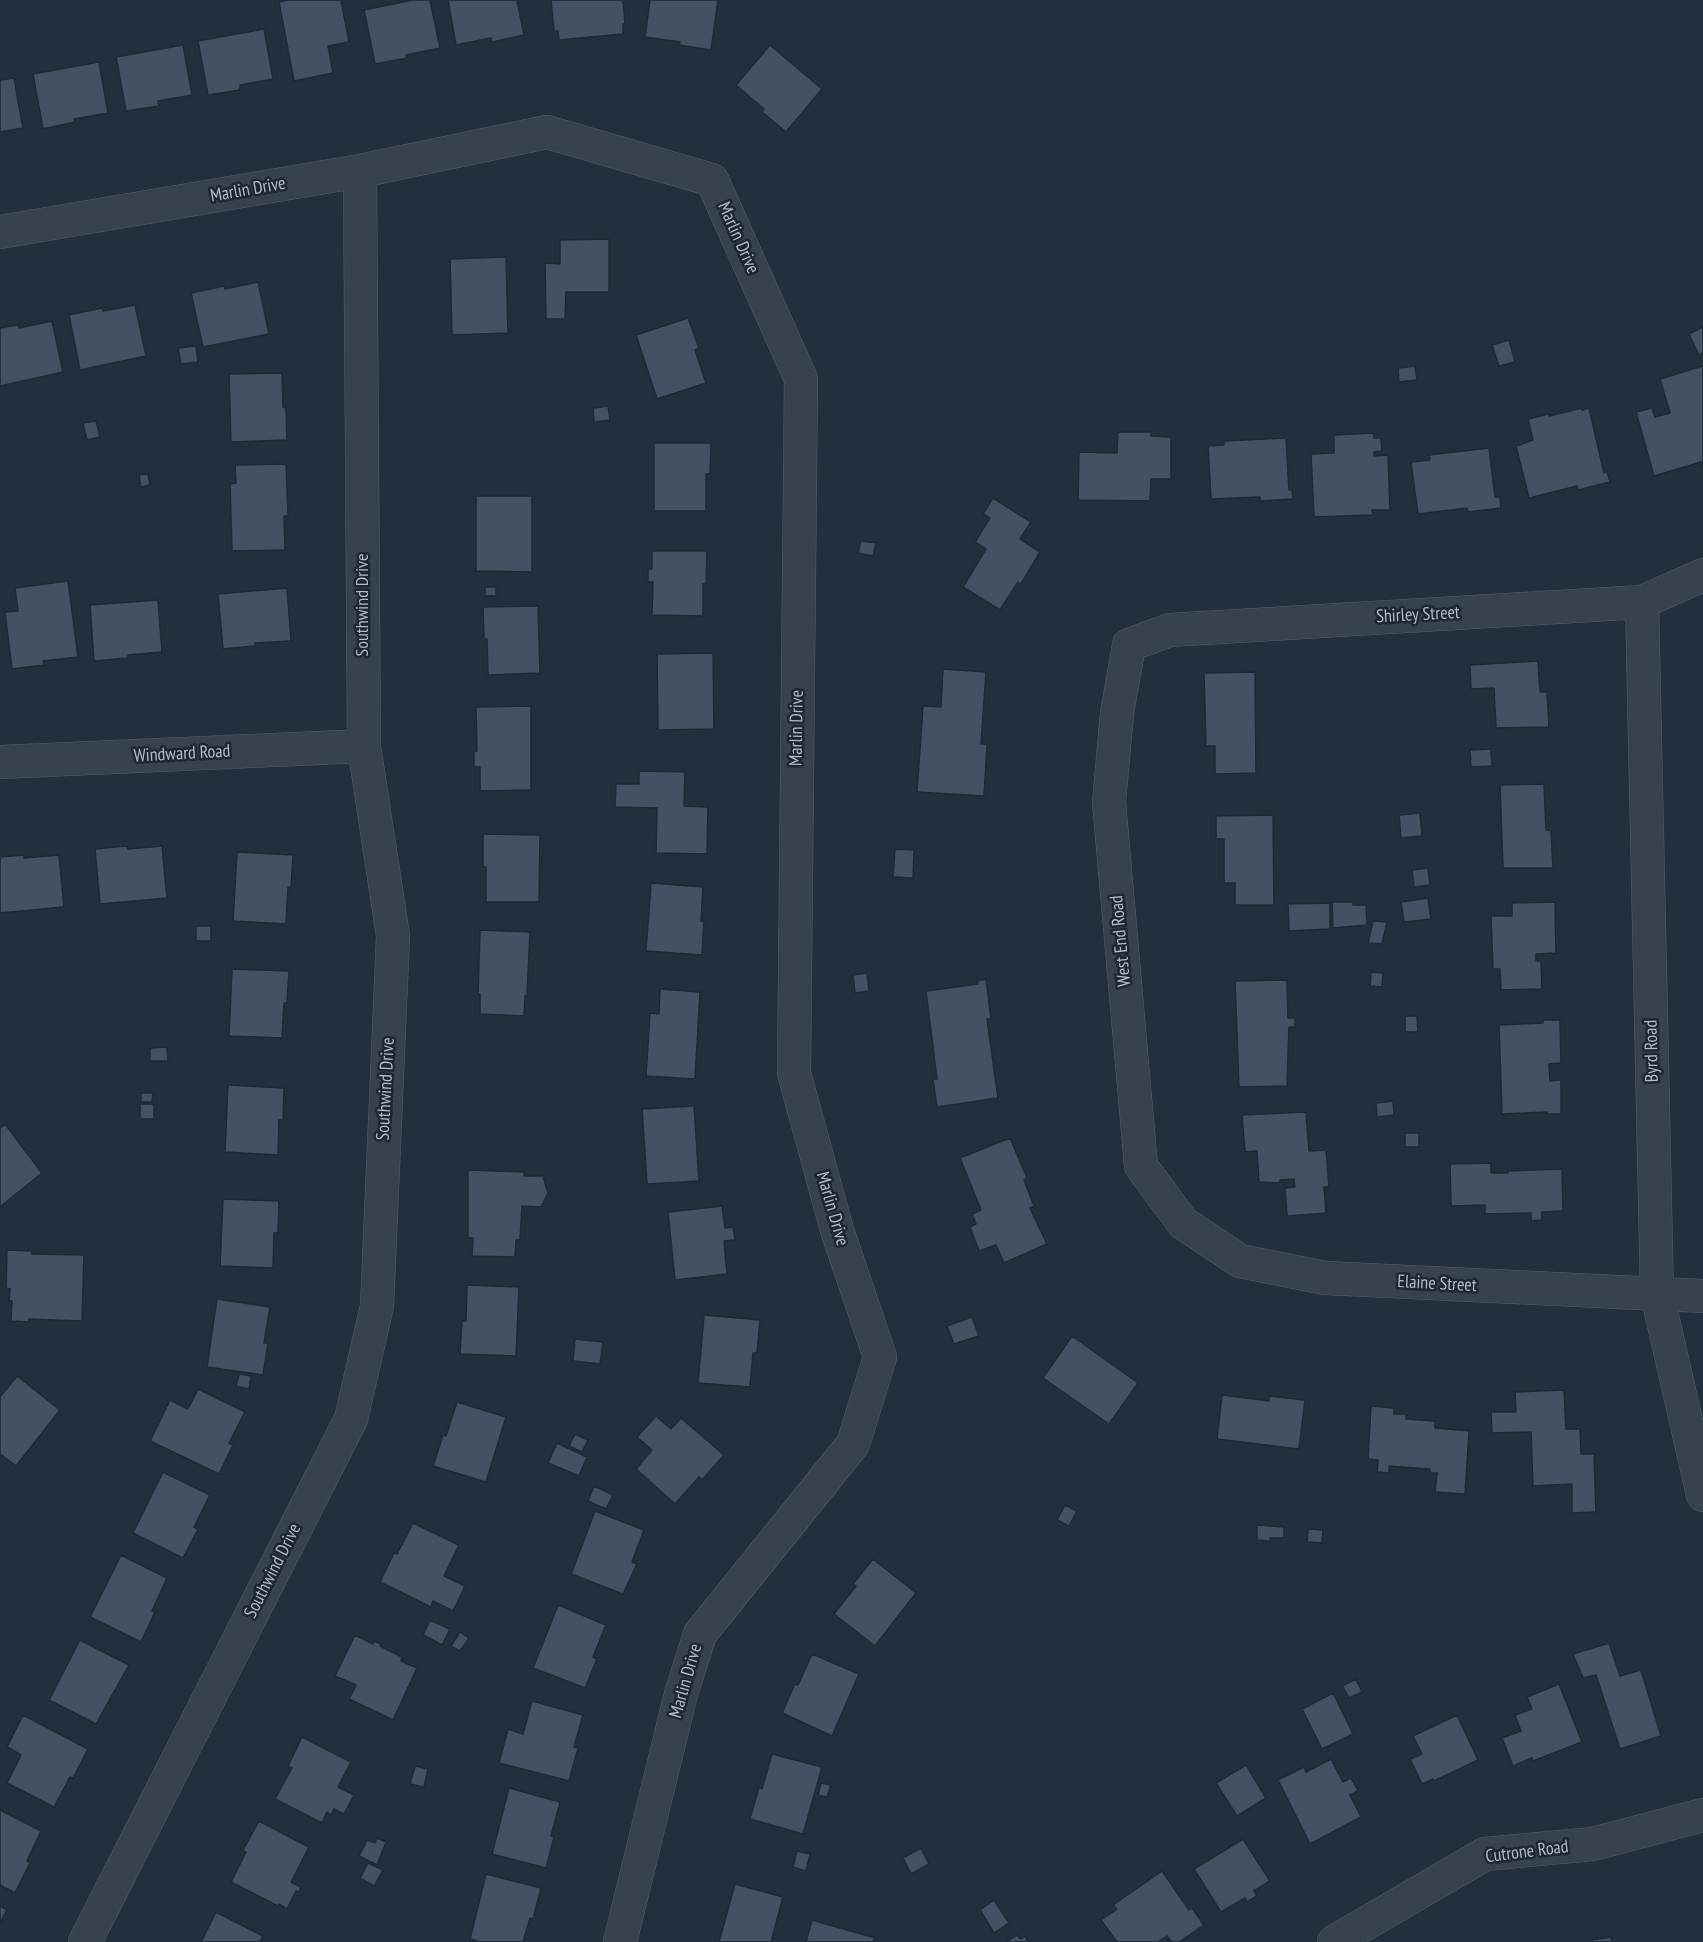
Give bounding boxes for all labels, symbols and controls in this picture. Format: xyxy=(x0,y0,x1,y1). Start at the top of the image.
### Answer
street label: Marlin Drive xyxy=(209,173,287,207)
street label: Marlin Drive xyxy=(713,199,763,277)
street label: Southwind Drive xyxy=(352,554,374,656)
street label: Shirley Street xyxy=(1376,602,1460,628)
street label: Marlin Drive xyxy=(786,690,808,766)
street label: Windward Road xyxy=(133,741,231,767)
street label: West End Road xyxy=(1106,894,1136,988)
street label: Byrd Road xyxy=(1641,1020,1663,1082)
street label: Southwind Drive xyxy=(373,1037,399,1141)
street label: Marlin Drive xyxy=(811,1169,853,1249)
street label: Elaine Street xyxy=(1397,1271,1477,1297)
street label: Southwind Drive xyxy=(240,1520,306,1622)
street label: Marlin Drive xyxy=(665,1641,707,1721)
street label: Cutrone Road xyxy=(1484,1836,1570,1868)

